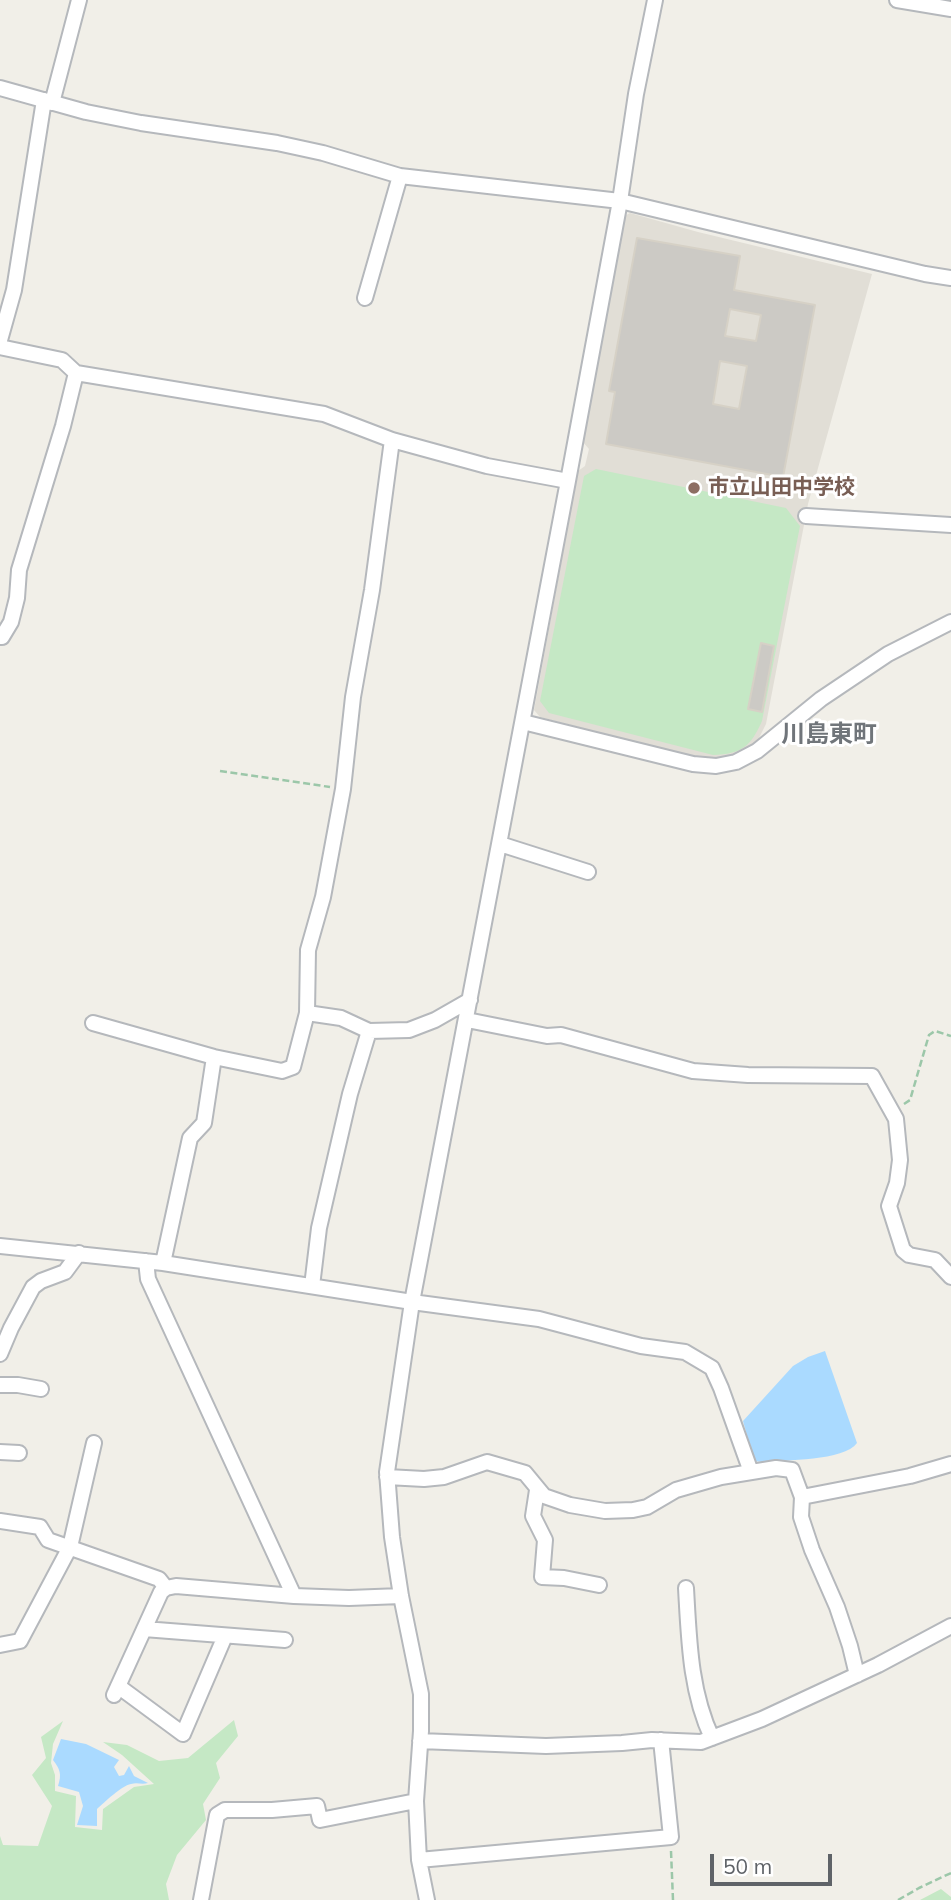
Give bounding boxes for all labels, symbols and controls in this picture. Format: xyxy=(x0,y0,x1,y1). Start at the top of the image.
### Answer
place label: 市立山田中学校 xyxy=(708,475,855,501)
marker: 市立山田中学校 xyxy=(686,480,702,496)
district label: 川島東町 xyxy=(781,721,877,749)
scale bar xyxy=(713,1840,836,1884)
text: 50 m xyxy=(723,1853,772,1879)

